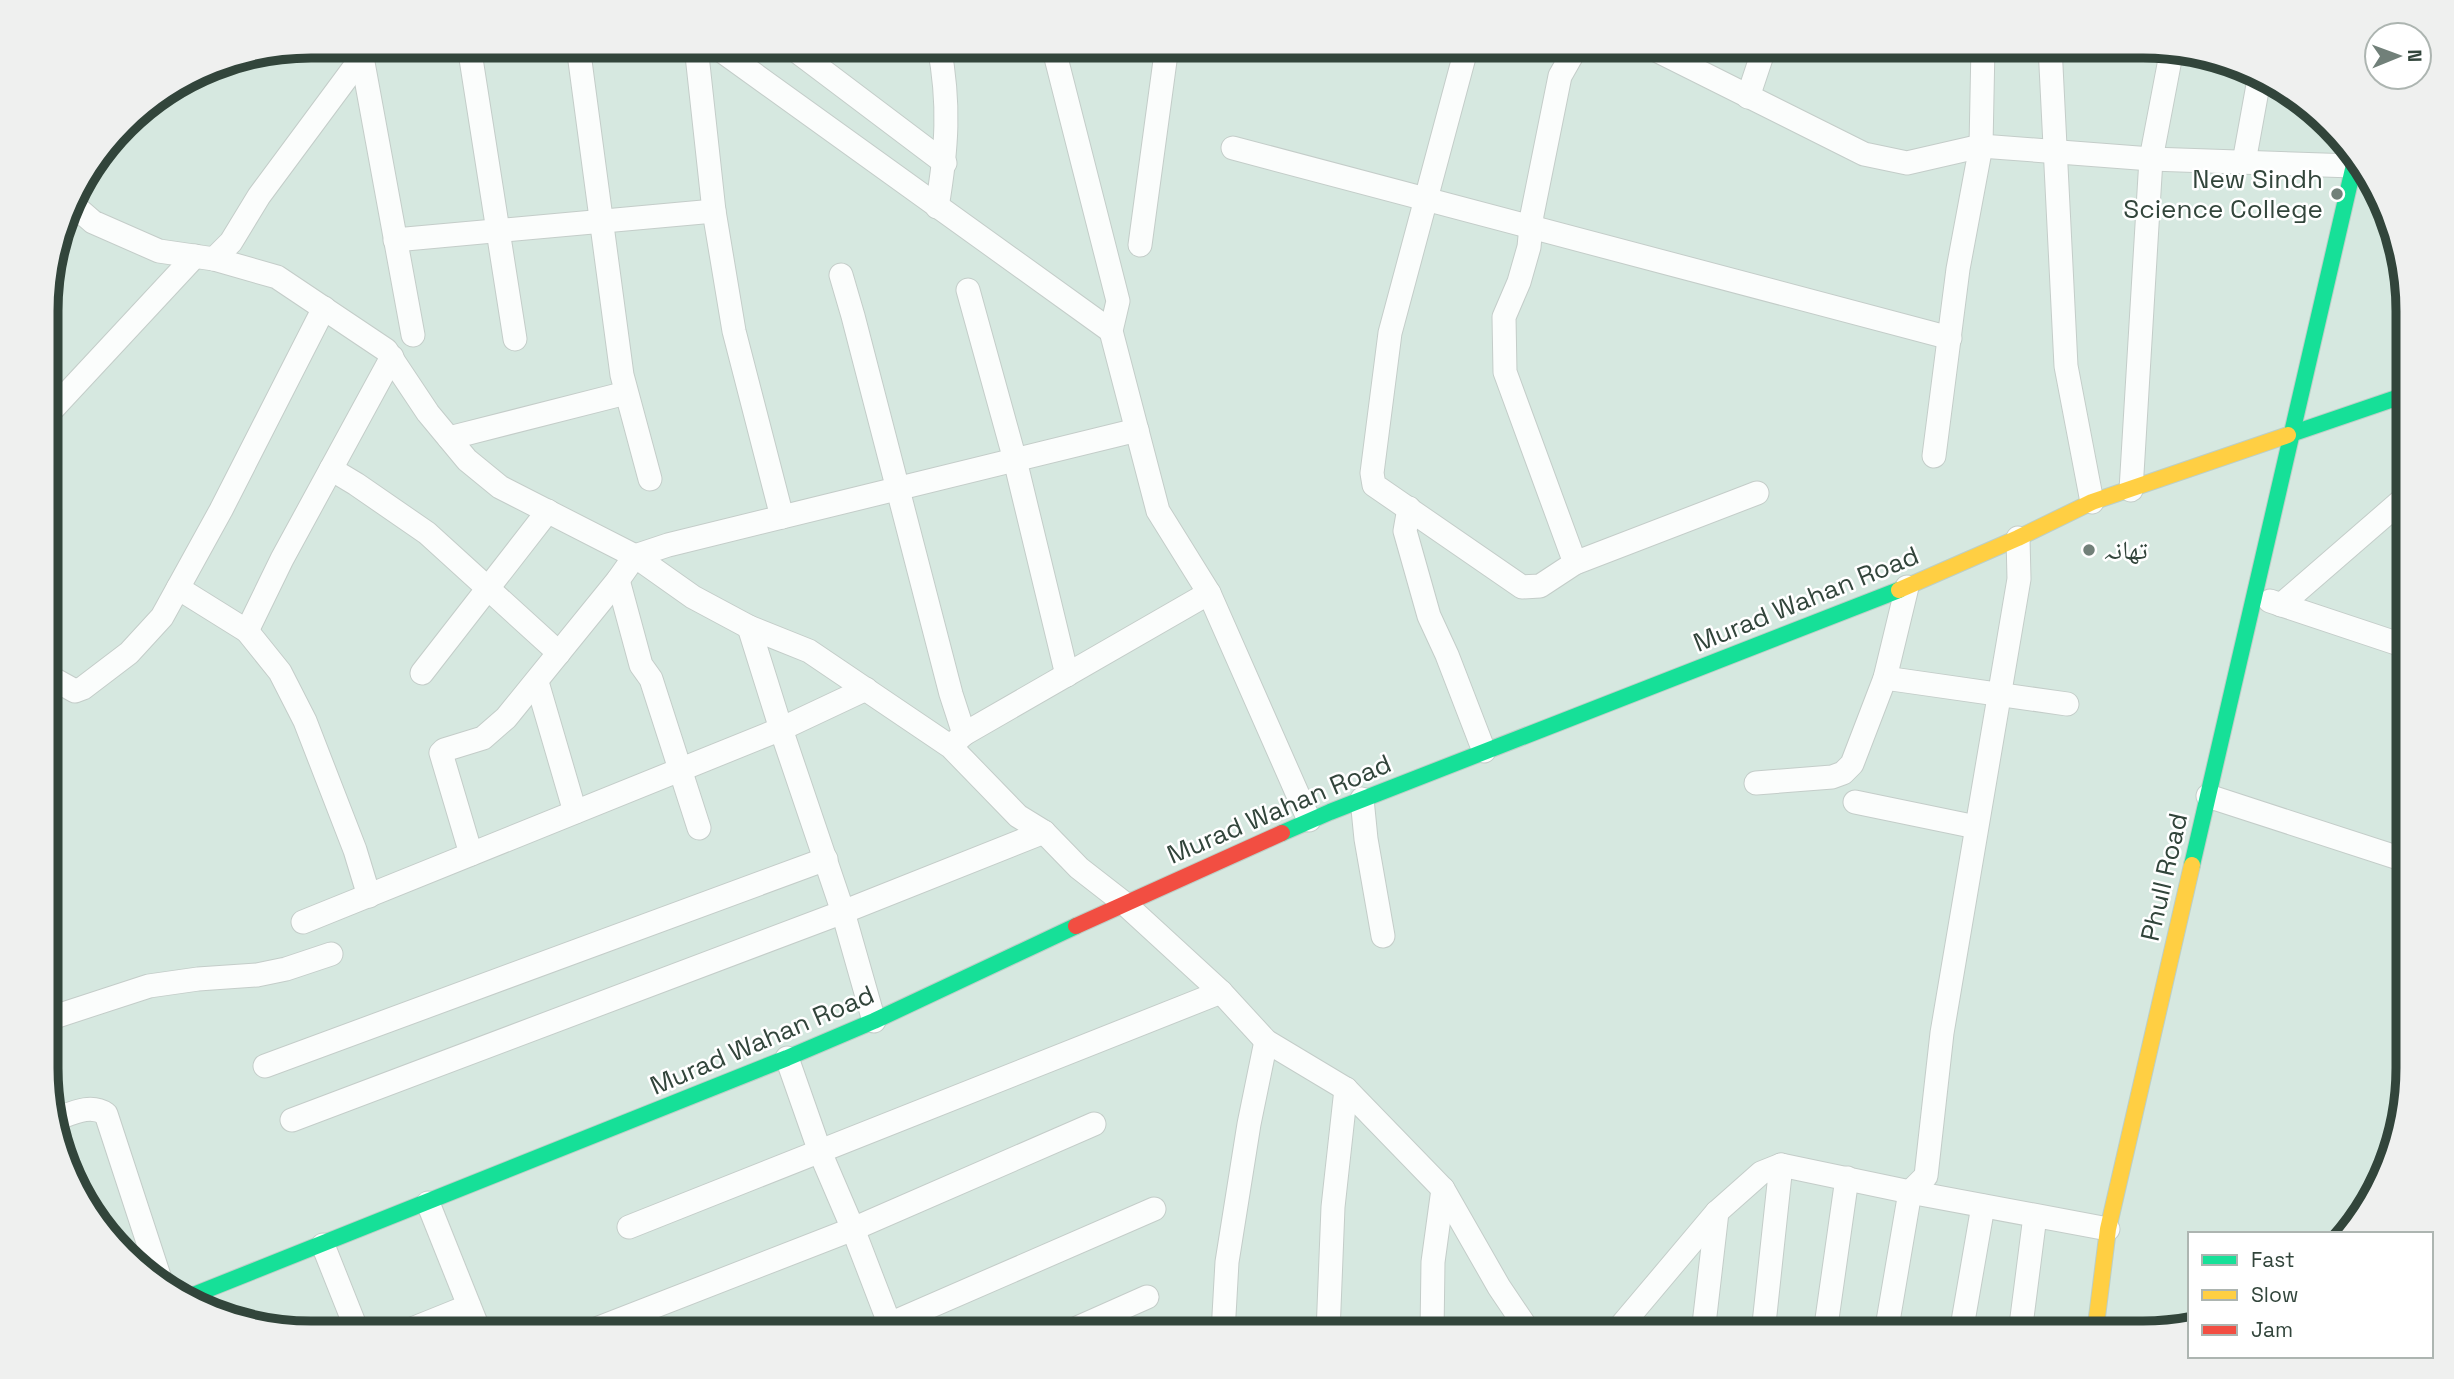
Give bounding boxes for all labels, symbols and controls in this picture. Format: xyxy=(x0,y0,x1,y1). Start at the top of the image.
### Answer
north arrow xyxy=(2363,21,2433,91)
text: N xyxy=(2402,49,2427,62)
place label: New Sindh Science College xyxy=(2123,162,2323,226)
marker: New Sindh Science College xyxy=(2329,186,2345,202)
place label: تھانہ xyxy=(2103,533,2148,567)
street label: Murad Wahan Road xyxy=(1688,538,1924,660)
marker: تھانہ xyxy=(2081,542,2097,558)
street label: Murad Wahan Road xyxy=(1162,746,1396,872)
street label: Phull Road xyxy=(2133,810,2195,944)
street label: Murad Wahan Road xyxy=(645,977,879,1103)
legend xyxy=(2188,1232,2433,1358)
text: Fast xyxy=(2251,1246,2295,1273)
text: Slow xyxy=(2251,1281,2299,1308)
text: Jam xyxy=(2251,1316,2293,1343)

